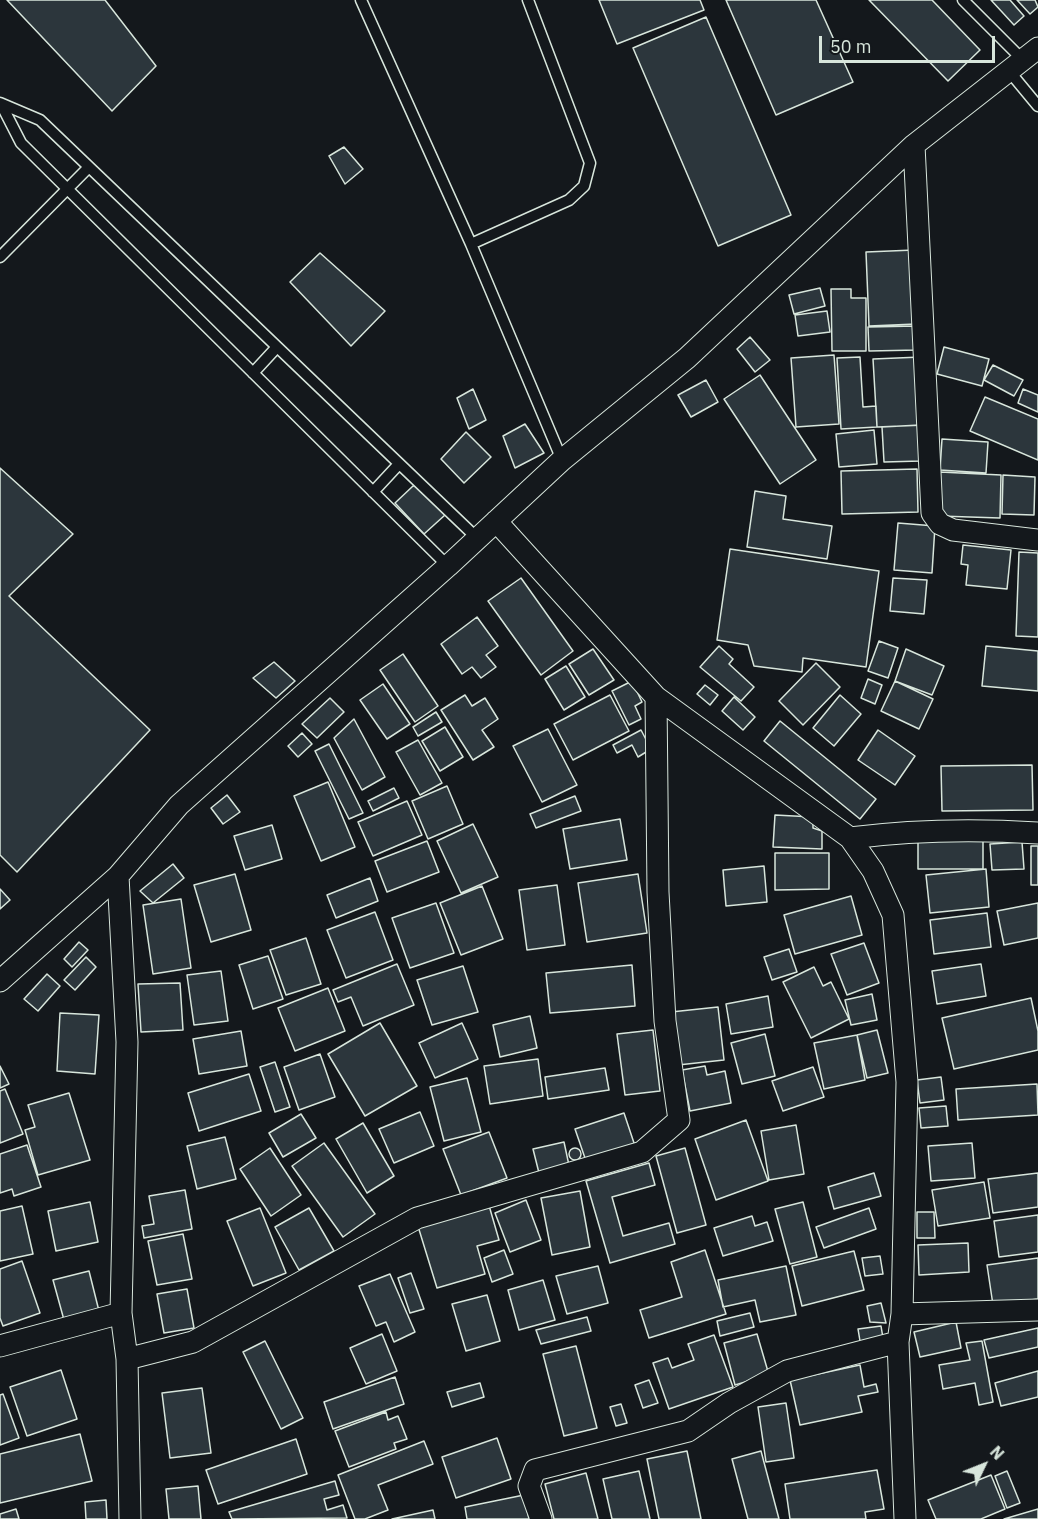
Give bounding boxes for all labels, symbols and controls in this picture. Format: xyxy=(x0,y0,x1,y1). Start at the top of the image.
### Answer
scale bar xyxy=(822,24,998,62)
text: 50 m xyxy=(830,35,872,58)
north arrow xyxy=(954,1435,1014,1495)
text: N xyxy=(986,1442,1008,1464)

